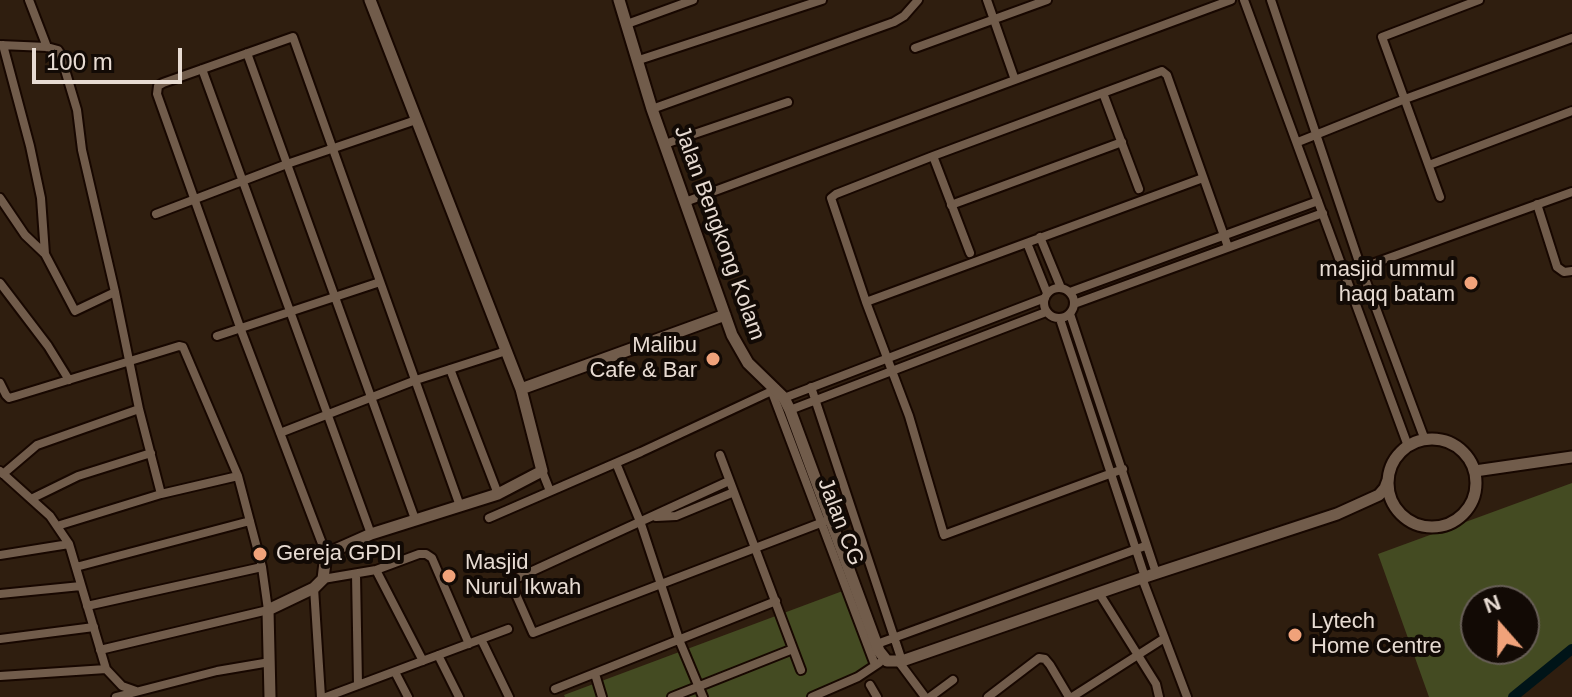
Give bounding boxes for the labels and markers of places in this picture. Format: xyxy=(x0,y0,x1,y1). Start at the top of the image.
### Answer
place label: masjid ummul haqq batam xyxy=(1319,257,1455,308)
marker: masjid ummul haqq batam xyxy=(1462,274,1480,292)
place label: Malibu Cafe & Bar xyxy=(589,333,697,384)
marker: Malibu Cafe & Bar xyxy=(704,350,722,368)
place label: Gereja GPDI xyxy=(276,541,402,567)
marker: Gereja GPDI xyxy=(251,545,269,563)
place label: Masjid Nurul Ikwah xyxy=(465,550,581,602)
marker: Masjid Nurul Ikwah xyxy=(440,567,458,585)
place label: Lytech Home Centre xyxy=(1311,609,1442,660)
marker: Lytech Home Centre xyxy=(1286,626,1304,644)

